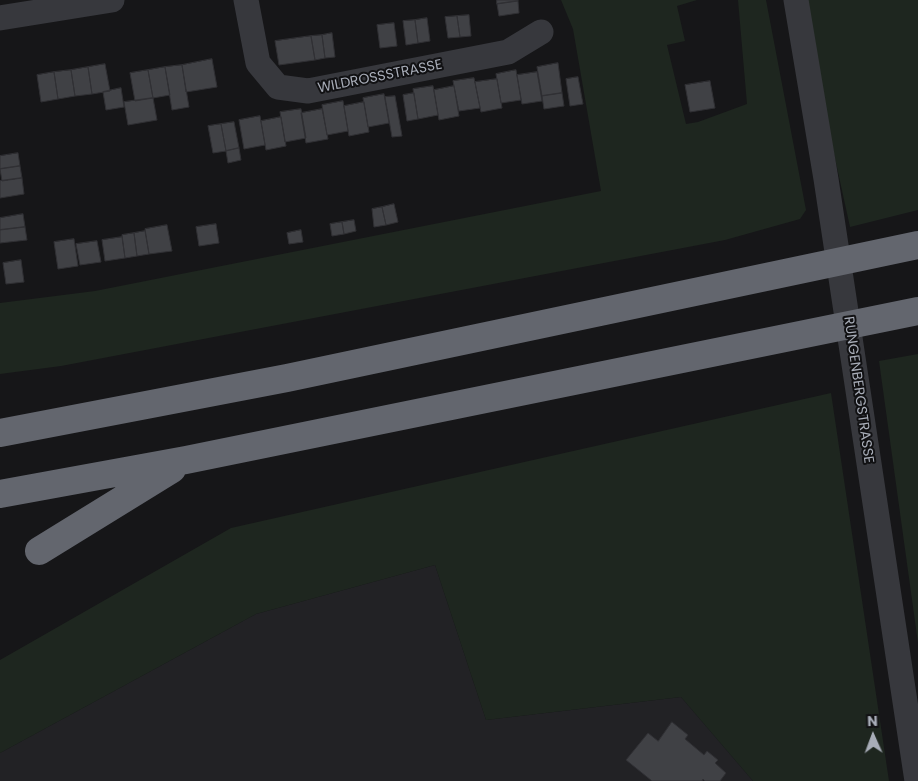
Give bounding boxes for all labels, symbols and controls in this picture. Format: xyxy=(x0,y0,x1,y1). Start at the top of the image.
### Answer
street label: WILDROSSSTRASSE xyxy=(316,57,444,97)
street label: RUNGENBERGSTRASSE xyxy=(839,315,877,465)
north arrow xyxy=(848,711,898,761)
text: N xyxy=(867,711,878,731)

